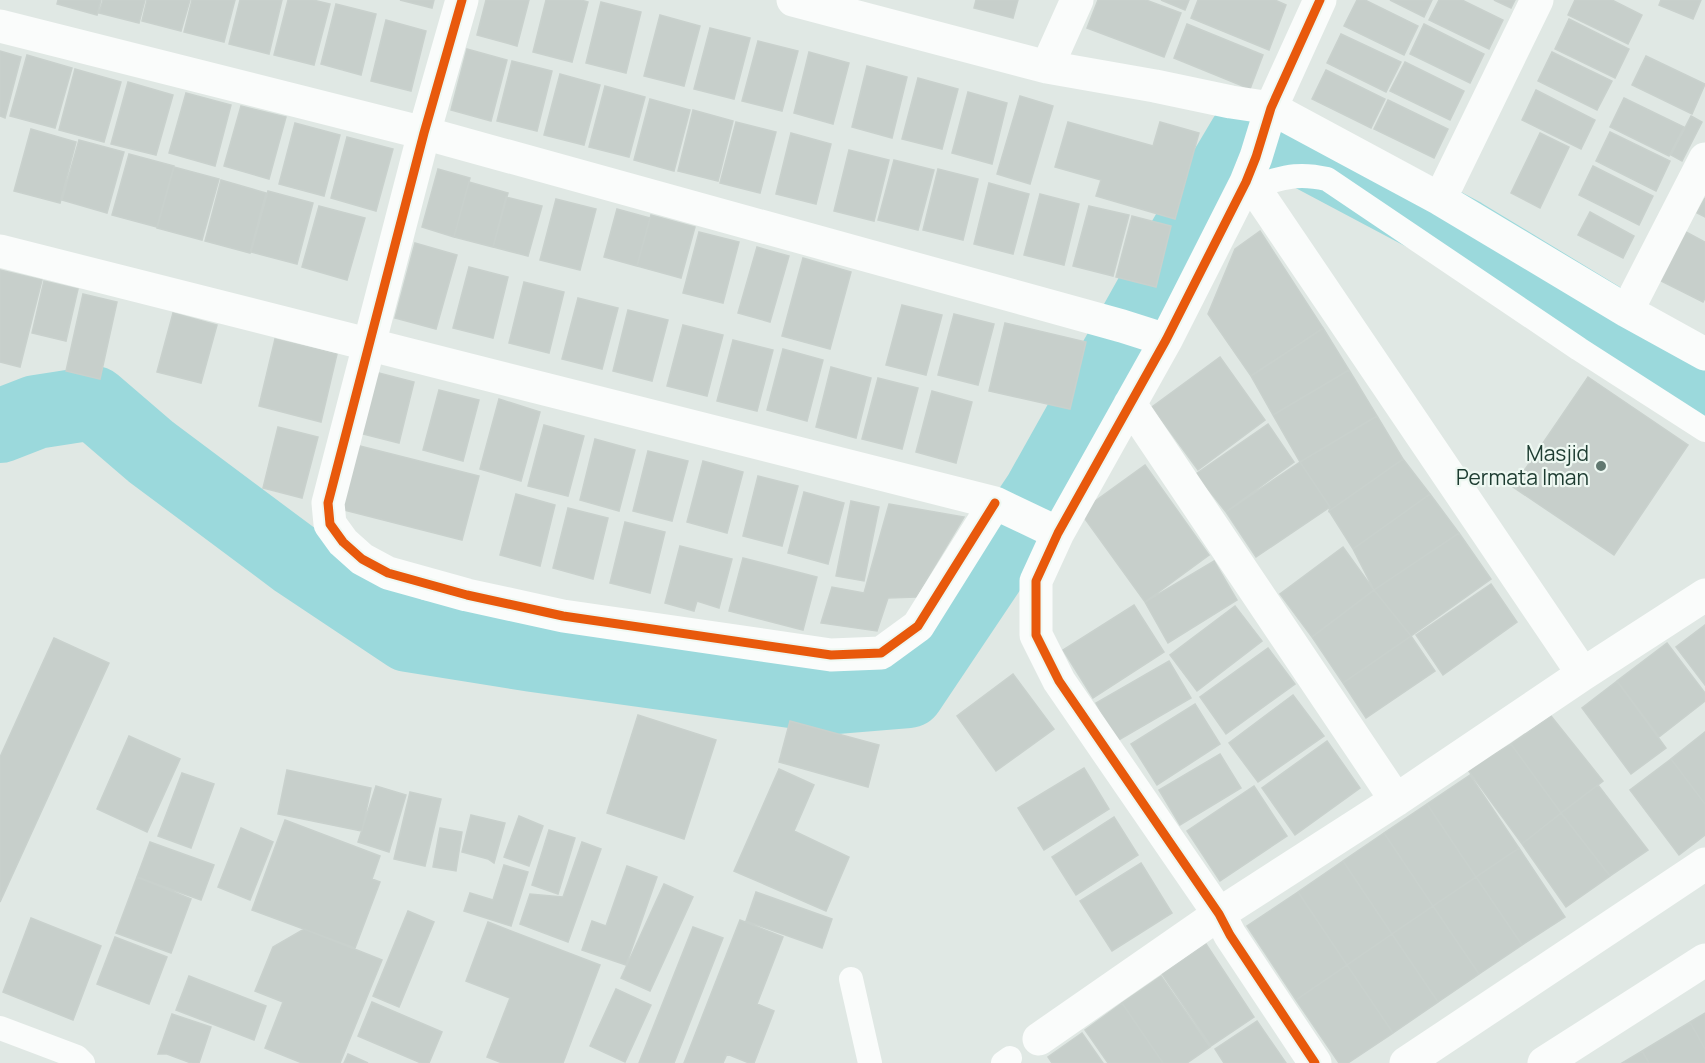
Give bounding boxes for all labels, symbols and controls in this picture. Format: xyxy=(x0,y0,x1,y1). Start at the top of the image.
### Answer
place label: Masjid Permata Iman xyxy=(1456,439,1589,491)
marker: Masjid Permata Iman xyxy=(1594,459,1608,473)

